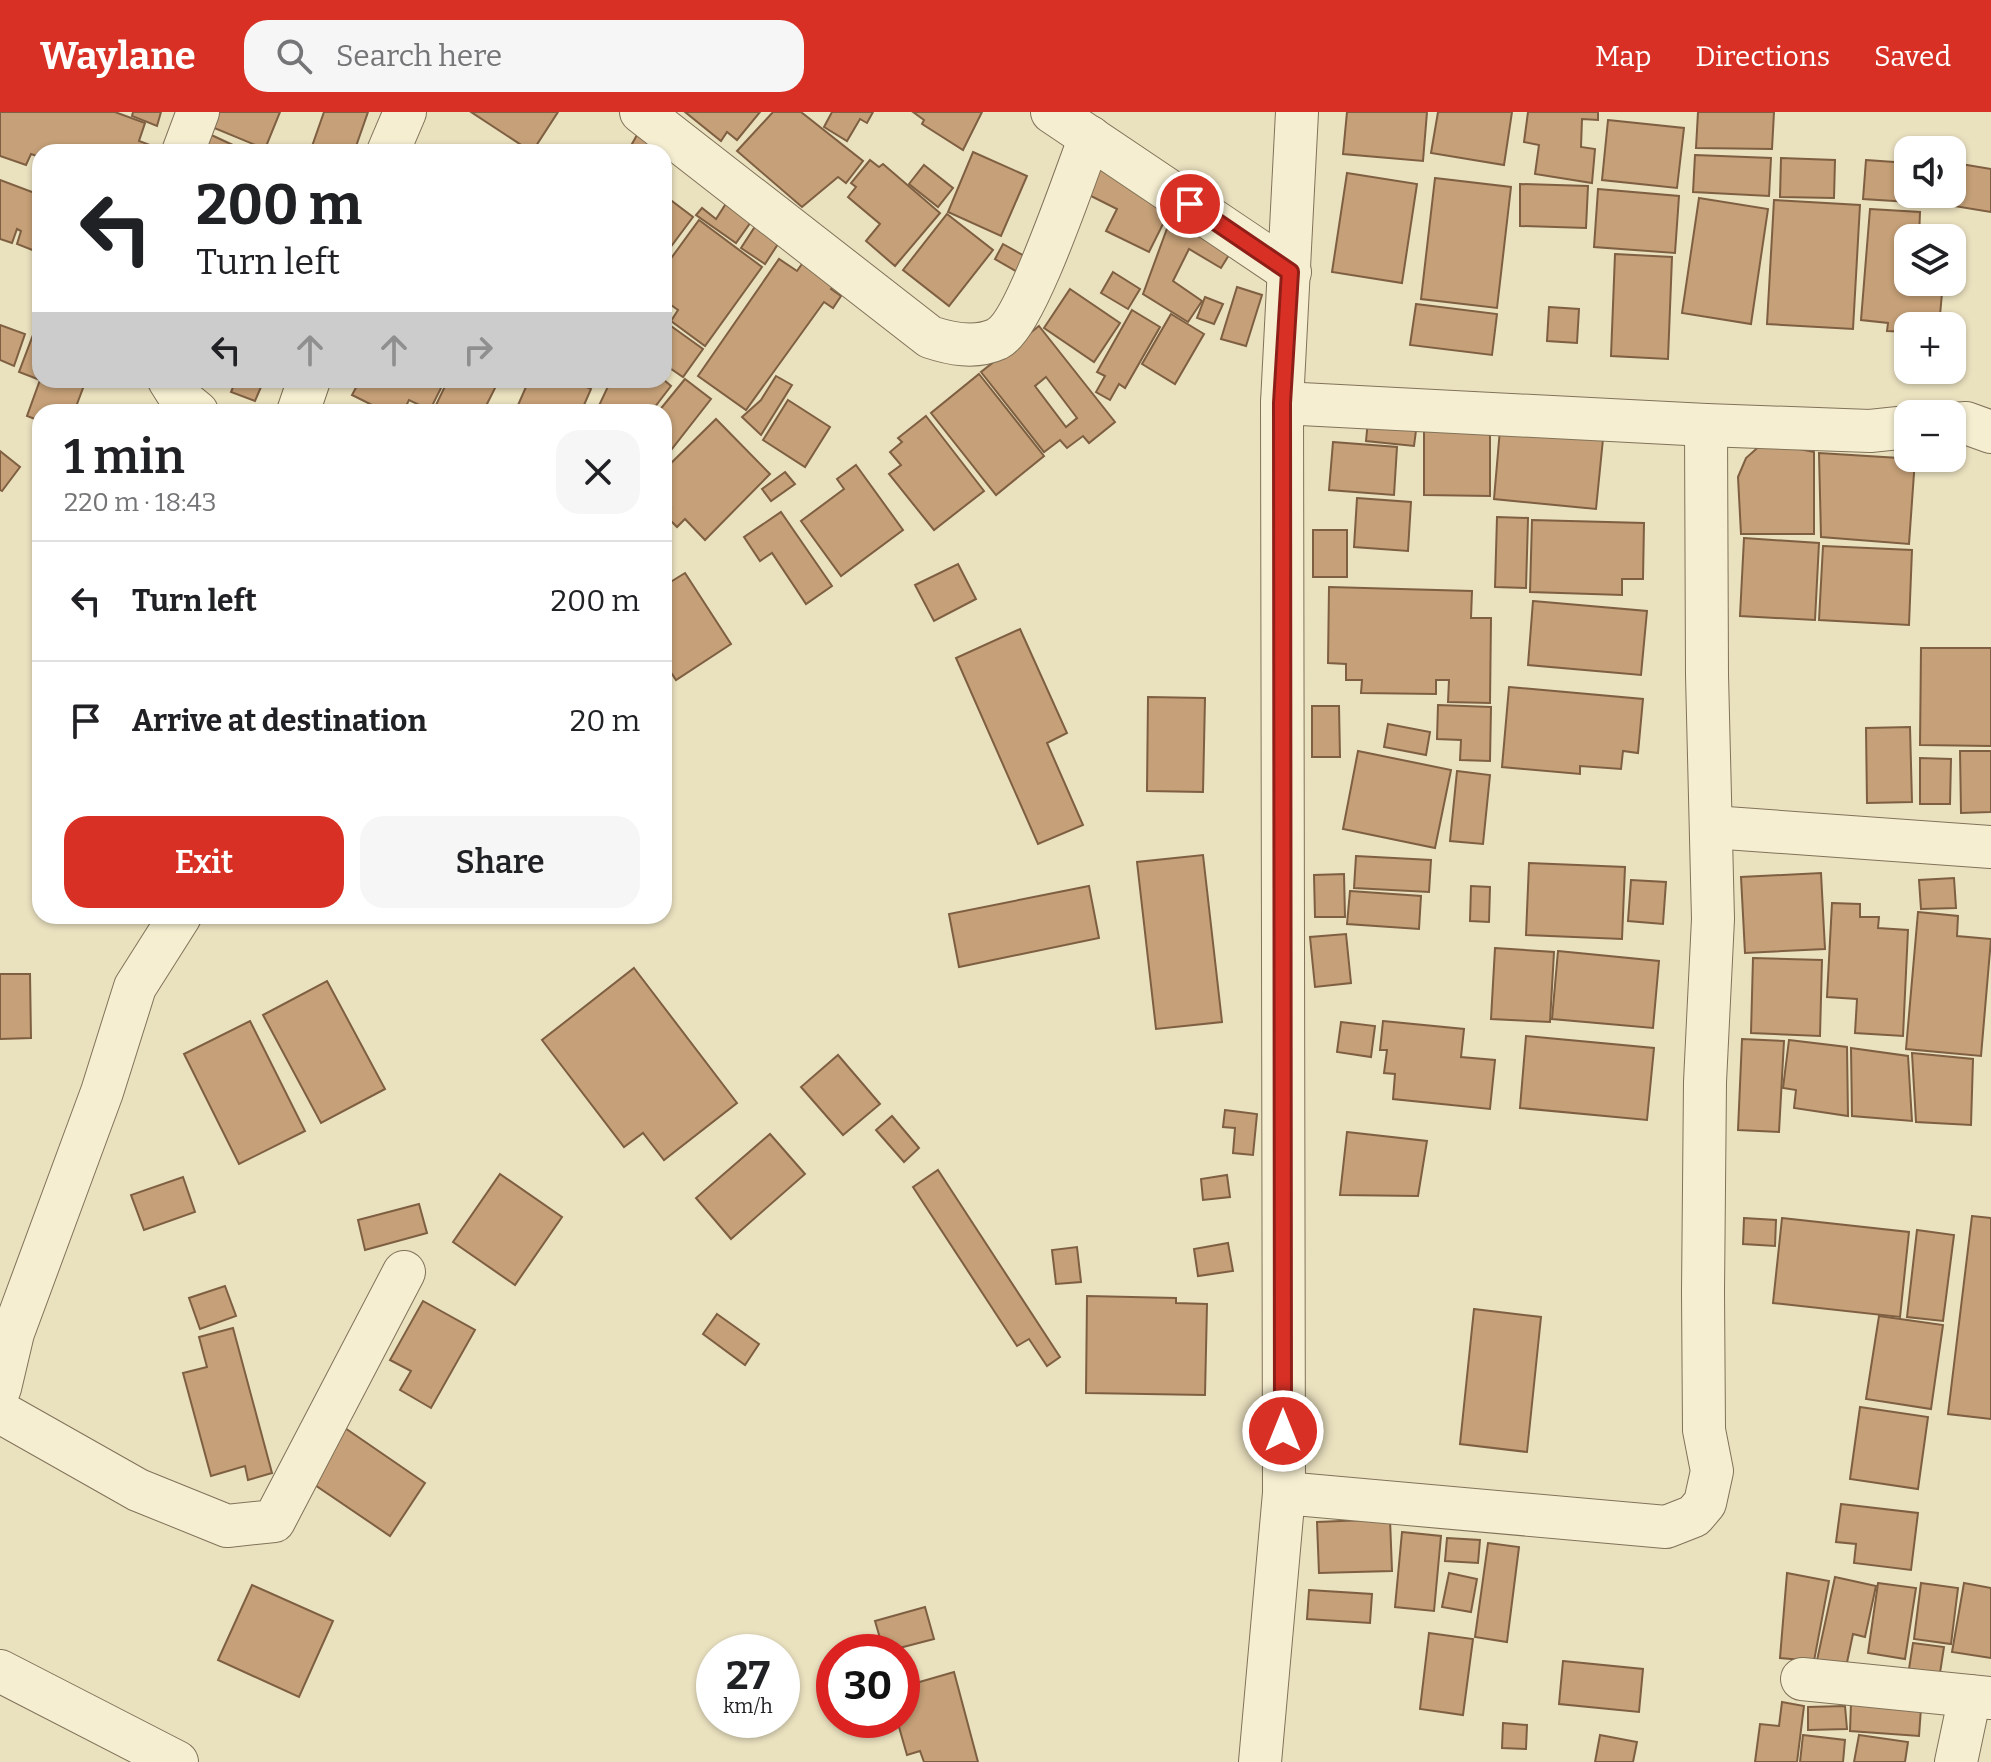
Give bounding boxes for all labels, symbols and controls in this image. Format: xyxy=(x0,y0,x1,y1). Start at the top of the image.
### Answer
search box xyxy=(244,20,804,92)
text: Waylane xyxy=(40,33,196,79)
icon: search xyxy=(272,34,316,78)
text: Search here xyxy=(336,38,502,74)
text: Map xyxy=(1595,40,1651,73)
text: Directions xyxy=(1695,40,1830,73)
text: Saved xyxy=(1874,40,1951,73)
map controls xyxy=(1894,136,1966,472)
button: sound xyxy=(1894,136,1966,208)
pin xyxy=(1156,170,1224,238)
text: 200 m xyxy=(196,172,362,239)
icon: left xyxy=(64,176,168,280)
icon: arrive xyxy=(1168,182,1212,226)
button: layers xyxy=(1894,224,1966,296)
text: Turn left xyxy=(196,240,340,284)
button: + xyxy=(1894,312,1966,384)
icon: left xyxy=(204,328,248,372)
icon: ahead xyxy=(288,328,332,372)
icon: ahead xyxy=(372,328,416,372)
icon: right xyxy=(456,328,500,372)
button: − xyxy=(1894,400,1966,472)
text: 1 min xyxy=(64,428,185,486)
button: close xyxy=(556,430,640,514)
text: 220 m · 18:43 xyxy=(64,487,217,518)
icon: left xyxy=(64,579,108,623)
text: Turn left xyxy=(132,583,257,619)
text: 200 m xyxy=(551,583,640,619)
icon: arrive xyxy=(64,699,108,743)
text: Arrive at destination xyxy=(132,703,427,739)
text: 20 m xyxy=(570,703,640,739)
button: Exit xyxy=(64,816,344,908)
button: Share xyxy=(360,816,640,908)
position arrow xyxy=(1241,1389,1325,1473)
speed limit sign: 30 xyxy=(816,1634,920,1738)
text: 27 xyxy=(726,1652,770,1700)
text: km/h xyxy=(723,1694,773,1718)

